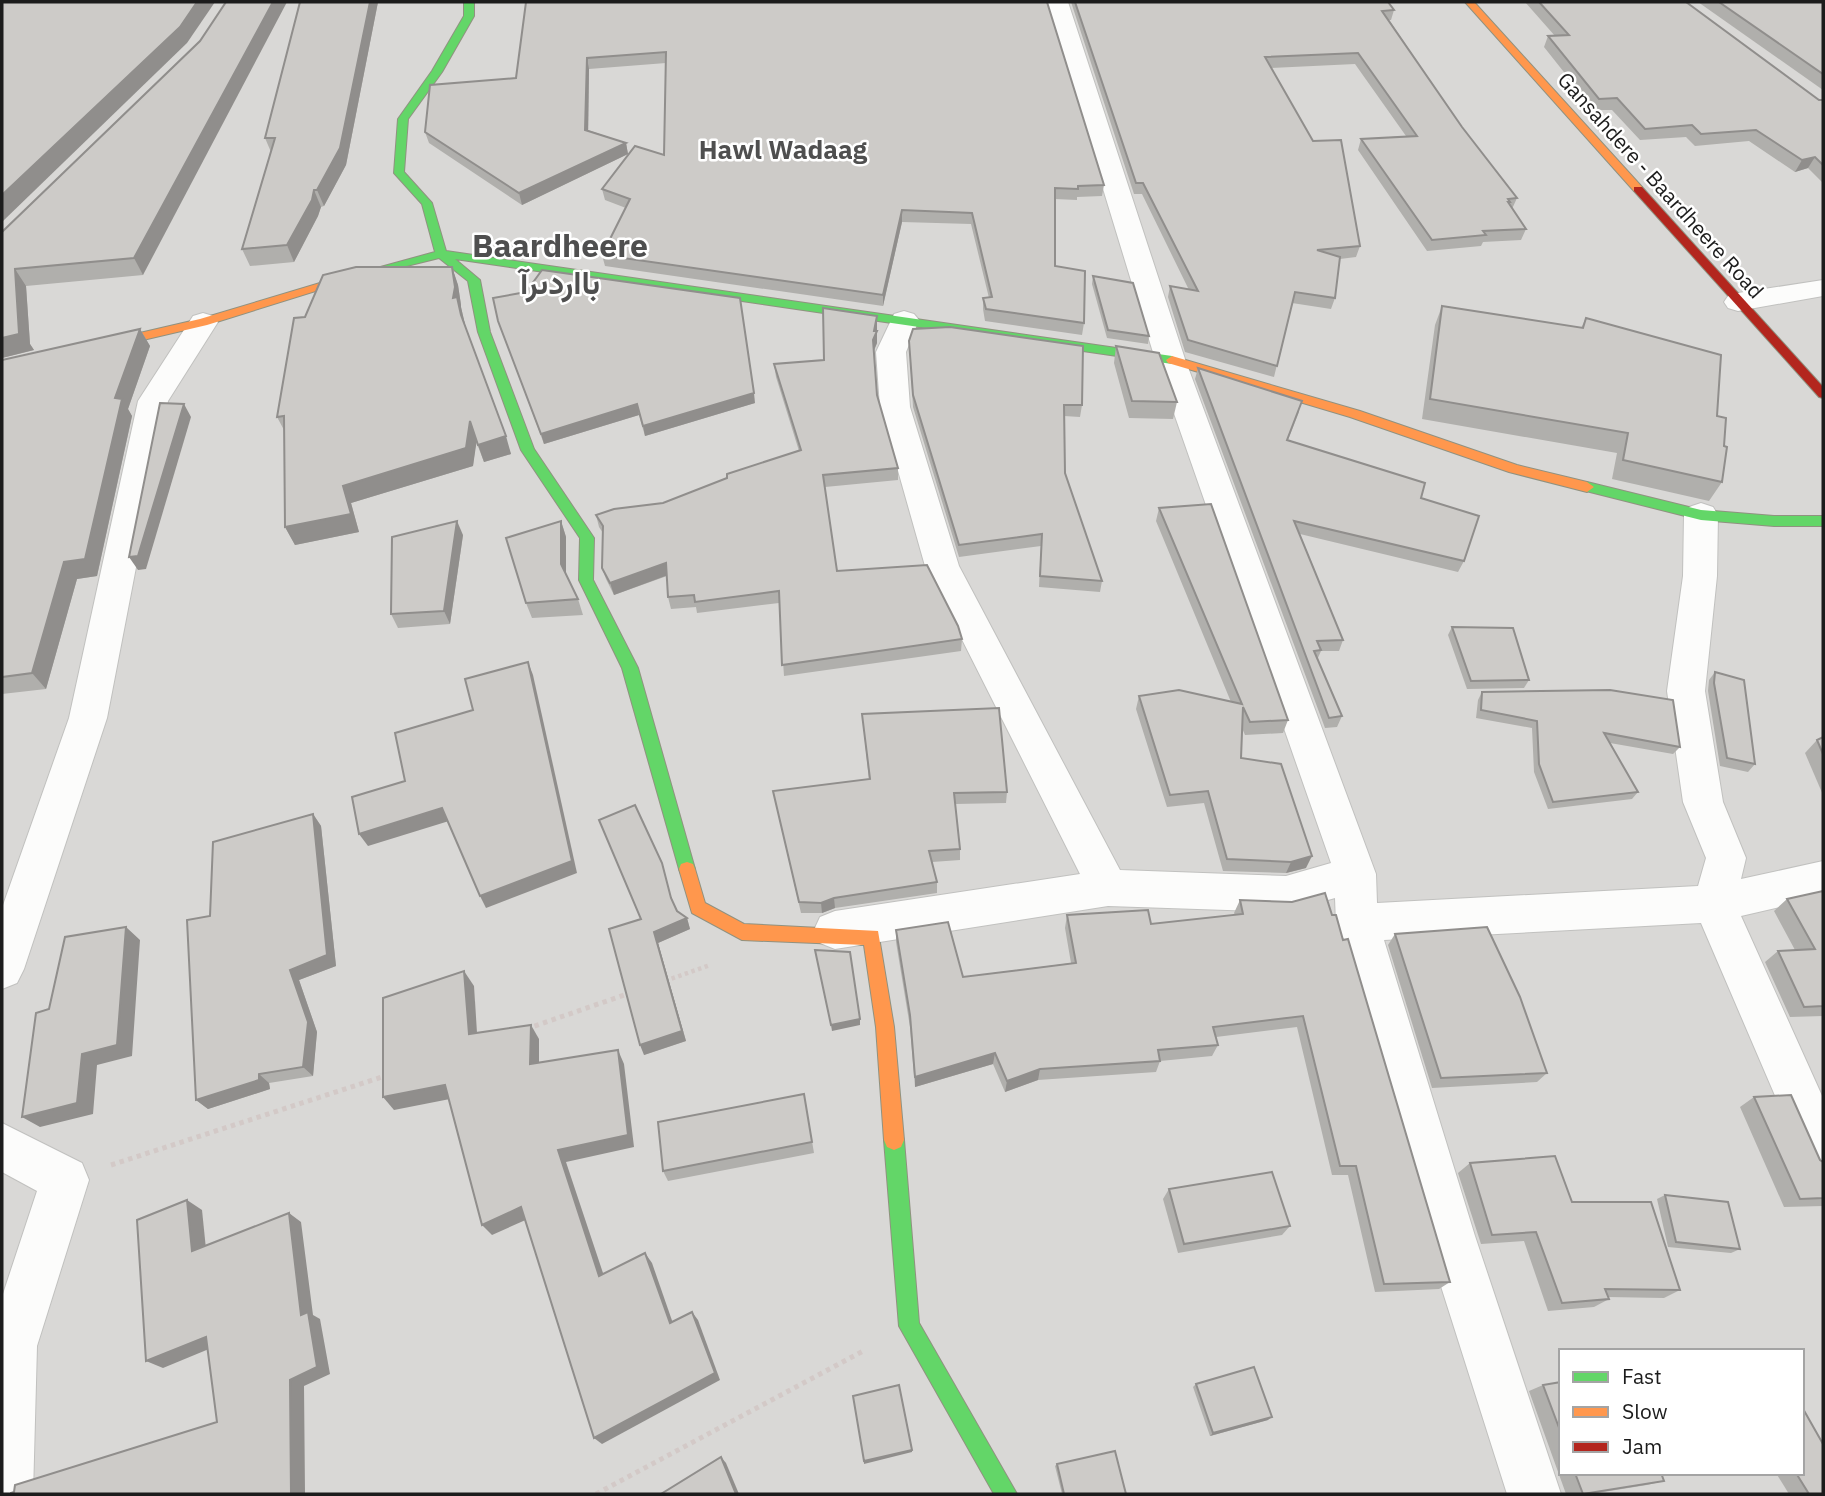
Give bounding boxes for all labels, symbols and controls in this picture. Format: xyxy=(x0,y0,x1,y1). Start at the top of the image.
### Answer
street label: Gansahdere - Baardheere Road xyxy=(1552,66,1770,304)
district label: Hawl Wadaag xyxy=(699,132,868,166)
district label: Baardheere بااردىرآ xyxy=(472,224,648,303)
legend xyxy=(1559,1349,1804,1475)
text: Fast xyxy=(1622,1362,1662,1390)
text: Slow xyxy=(1622,1397,1668,1425)
text: Jam xyxy=(1622,1432,1662,1460)

